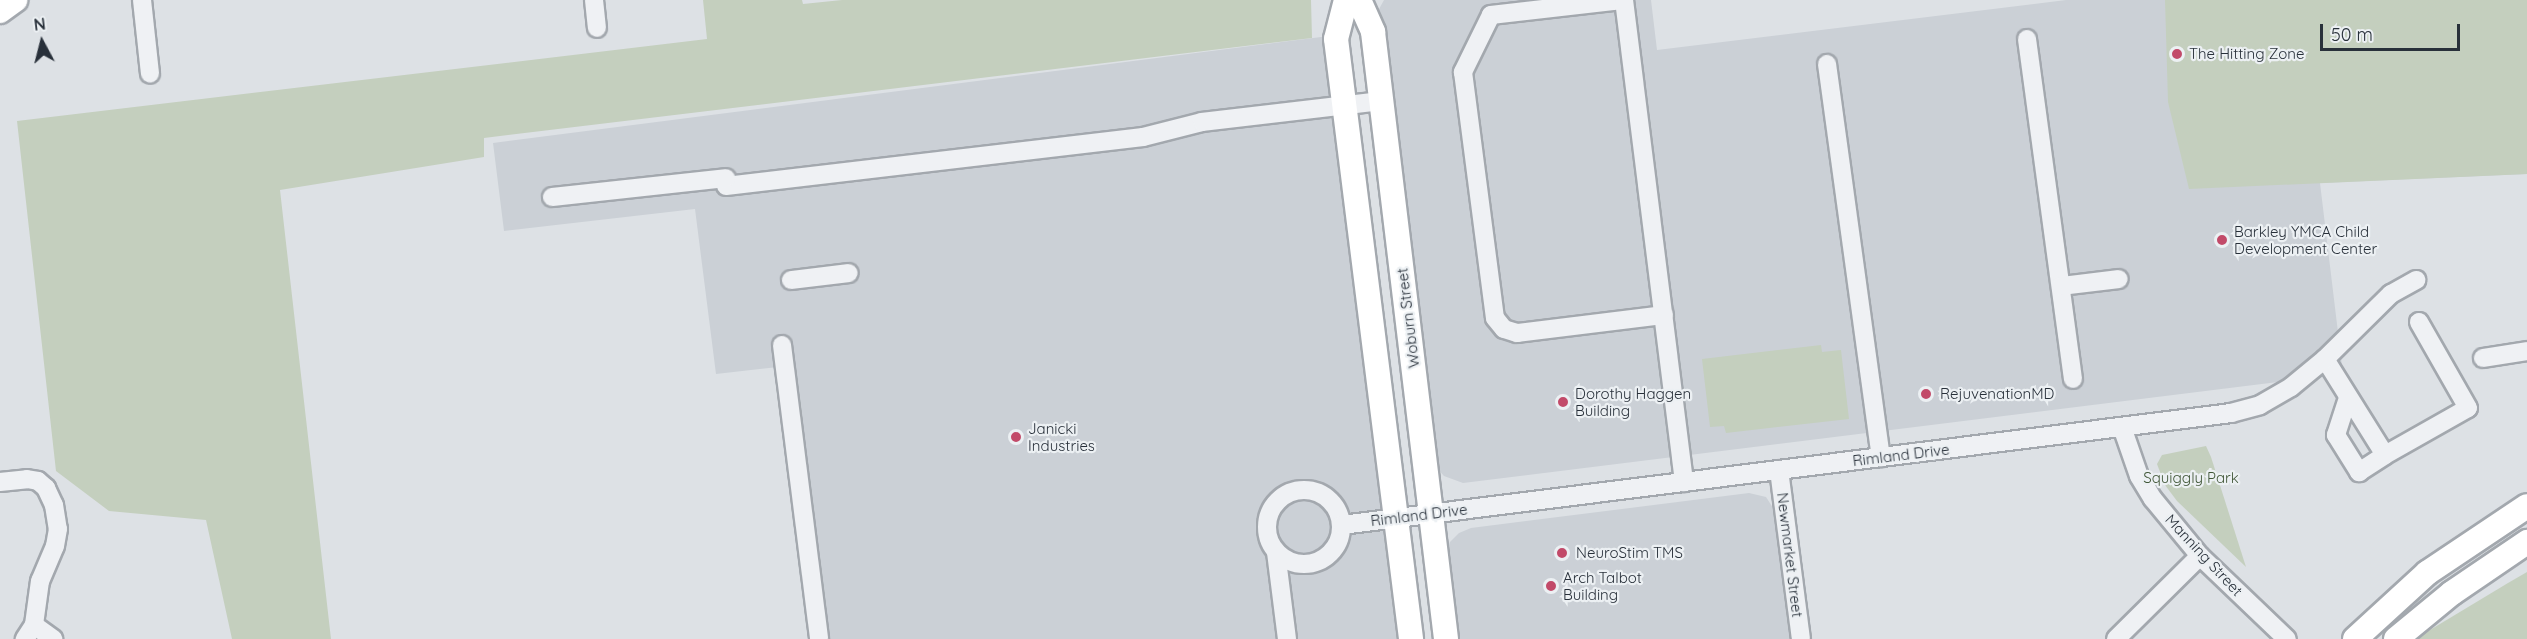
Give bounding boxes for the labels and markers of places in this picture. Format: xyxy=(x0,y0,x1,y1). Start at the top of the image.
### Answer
place label: The Hitting Zone xyxy=(2189,45,2304,63)
marker: The Hitting Zone xyxy=(2170,47,2184,61)
place label: Barkley YMCA Child Development Center xyxy=(2234,222,2377,257)
marker: Barkley YMCA Child Development Center xyxy=(2215,233,2229,247)
place label: Dorothy Haggen Building xyxy=(1575,384,1691,419)
marker: RejuvenationMD xyxy=(1917,385,1935,403)
place label: RejuvenationMD xyxy=(1940,385,2054,403)
marker: Dorothy Haggen Building xyxy=(1556,395,1570,409)
place label: Janicki Industries xyxy=(1028,419,1095,454)
marker: Janicki Industries xyxy=(1009,430,1023,444)
marker: NeuroStim TMS xyxy=(1553,544,1571,562)
place label: NeuroStim TMS xyxy=(1576,544,1683,562)
place label: Arch Talbot Building xyxy=(1563,568,1642,603)
marker: Arch Talbot Building xyxy=(1544,579,1558,593)

